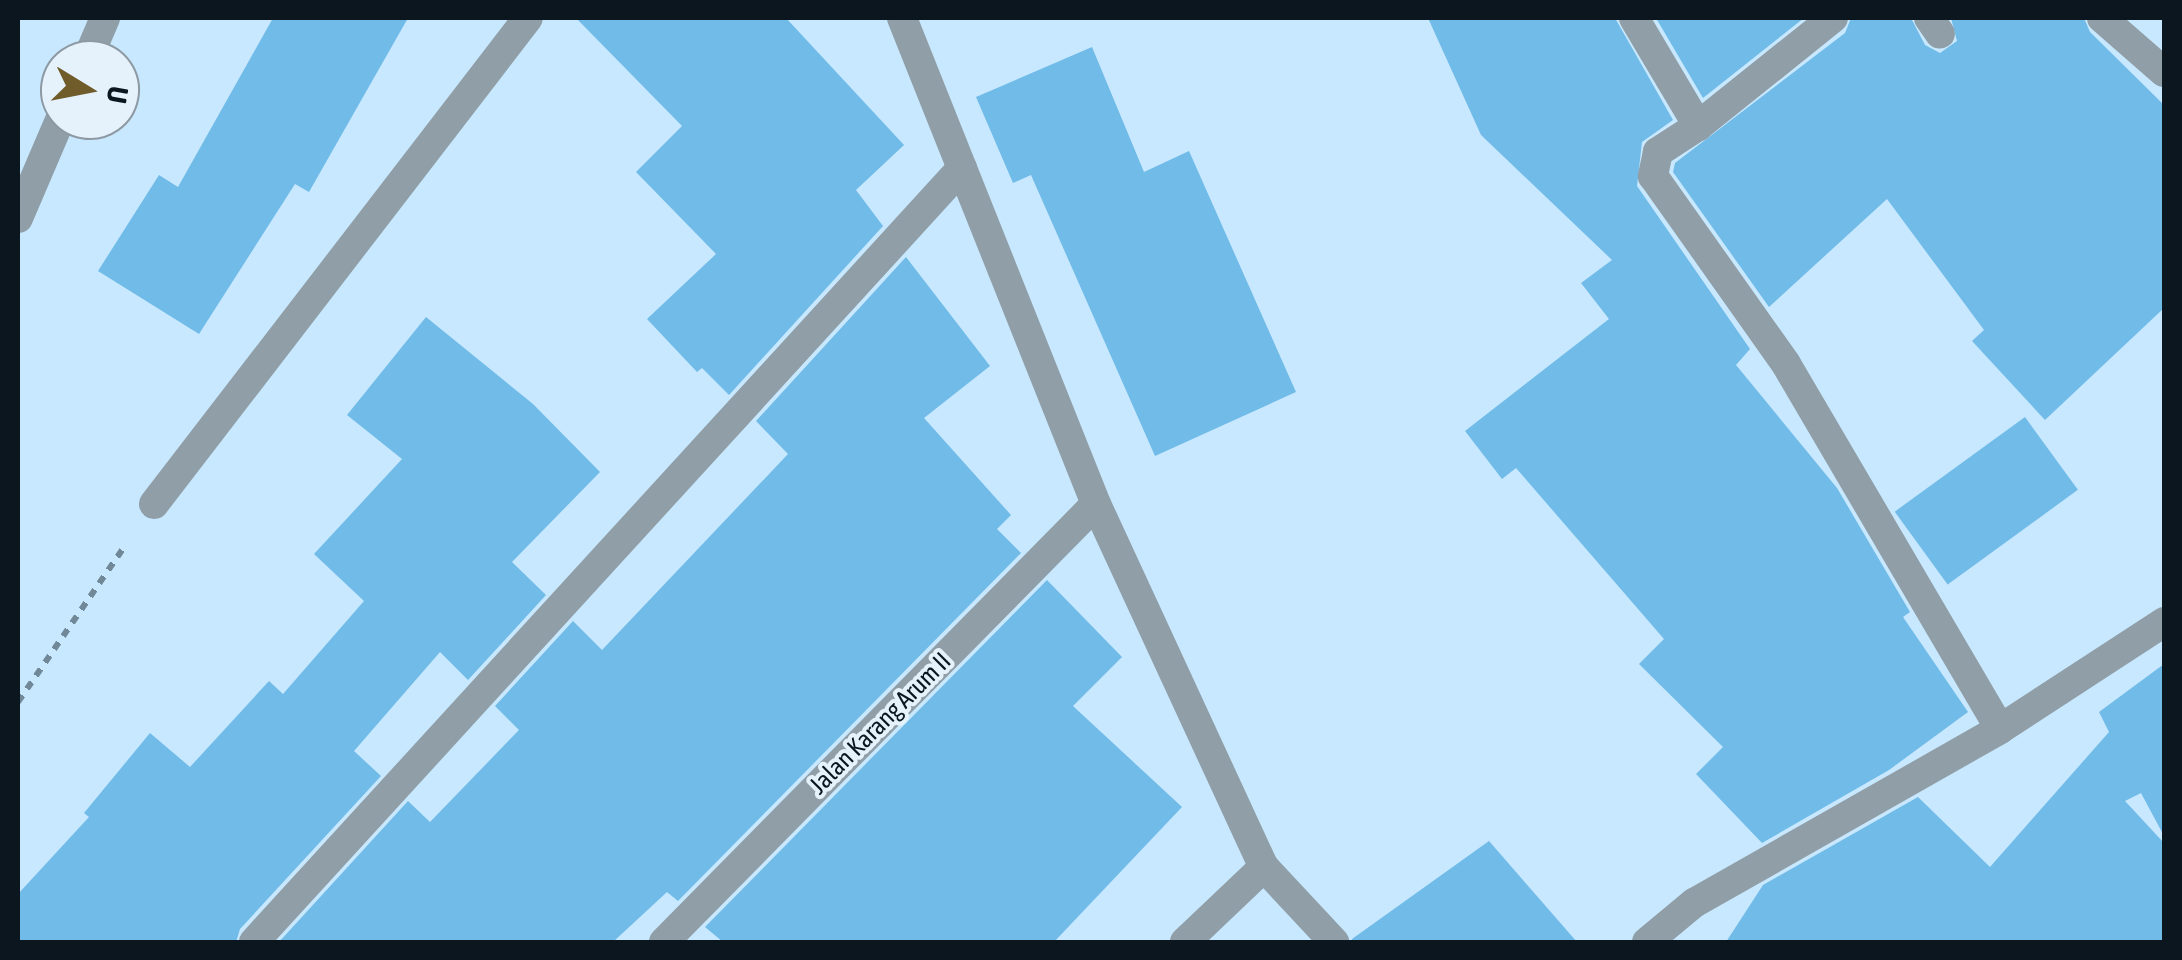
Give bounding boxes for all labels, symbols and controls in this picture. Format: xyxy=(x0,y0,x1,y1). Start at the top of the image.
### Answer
north arrow xyxy=(40,40,140,140)
text: U xyxy=(100,84,135,106)
street label: Jalan Karang Arum II xyxy=(803,646,957,800)

